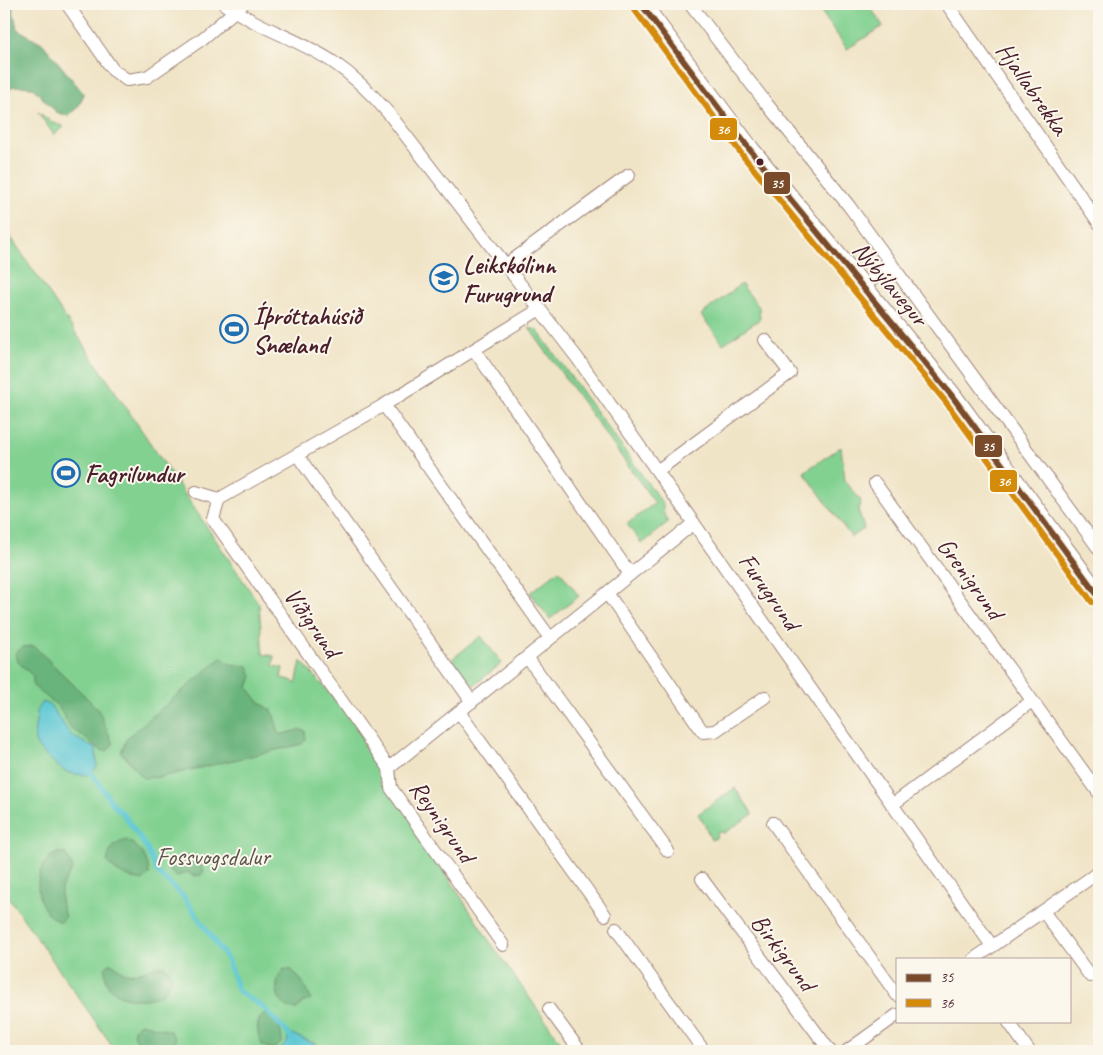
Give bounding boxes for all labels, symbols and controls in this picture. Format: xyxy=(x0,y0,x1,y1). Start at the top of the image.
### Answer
street label: Hjallabrekka xyxy=(989,36,1077,143)
line badge: 36 xyxy=(709,117,738,141)
text: 36 xyxy=(717,121,731,138)
unlabelled marker xyxy=(755,157,765,167)
line badge: 35 xyxy=(763,171,791,195)
text: 35 xyxy=(771,175,785,192)
street label: Nýbýlavegur xyxy=(845,234,937,335)
place label: Leikskólinn Furugrund xyxy=(463,249,557,310)
school or university icon: Leikskólinn Furugrund xyxy=(429,263,459,293)
place label: Íþróttahúsið Snæland xyxy=(253,300,364,361)
sports icon: Íþróttahúsið Snæland xyxy=(219,314,249,344)
line badge: 35 xyxy=(974,434,1003,458)
text: 35 xyxy=(982,438,996,455)
sports icon: Fagrilundur xyxy=(51,458,81,488)
place label: Fagrilundur xyxy=(85,458,187,490)
line badge: 36 xyxy=(989,469,1018,493)
text: 36 xyxy=(998,473,1012,490)
street label: Grenigrund xyxy=(930,531,1012,628)
street label: Furugrund xyxy=(731,547,810,640)
street label: Víðigrund xyxy=(277,581,350,667)
street label: Reynigrund xyxy=(402,774,484,872)
park label: Fossvogsdalur xyxy=(156,841,272,873)
street label: Birkigrund xyxy=(744,907,825,1000)
legend xyxy=(896,958,1070,1022)
text: 35 xyxy=(940,968,955,987)
text: 36 xyxy=(940,994,955,1013)

